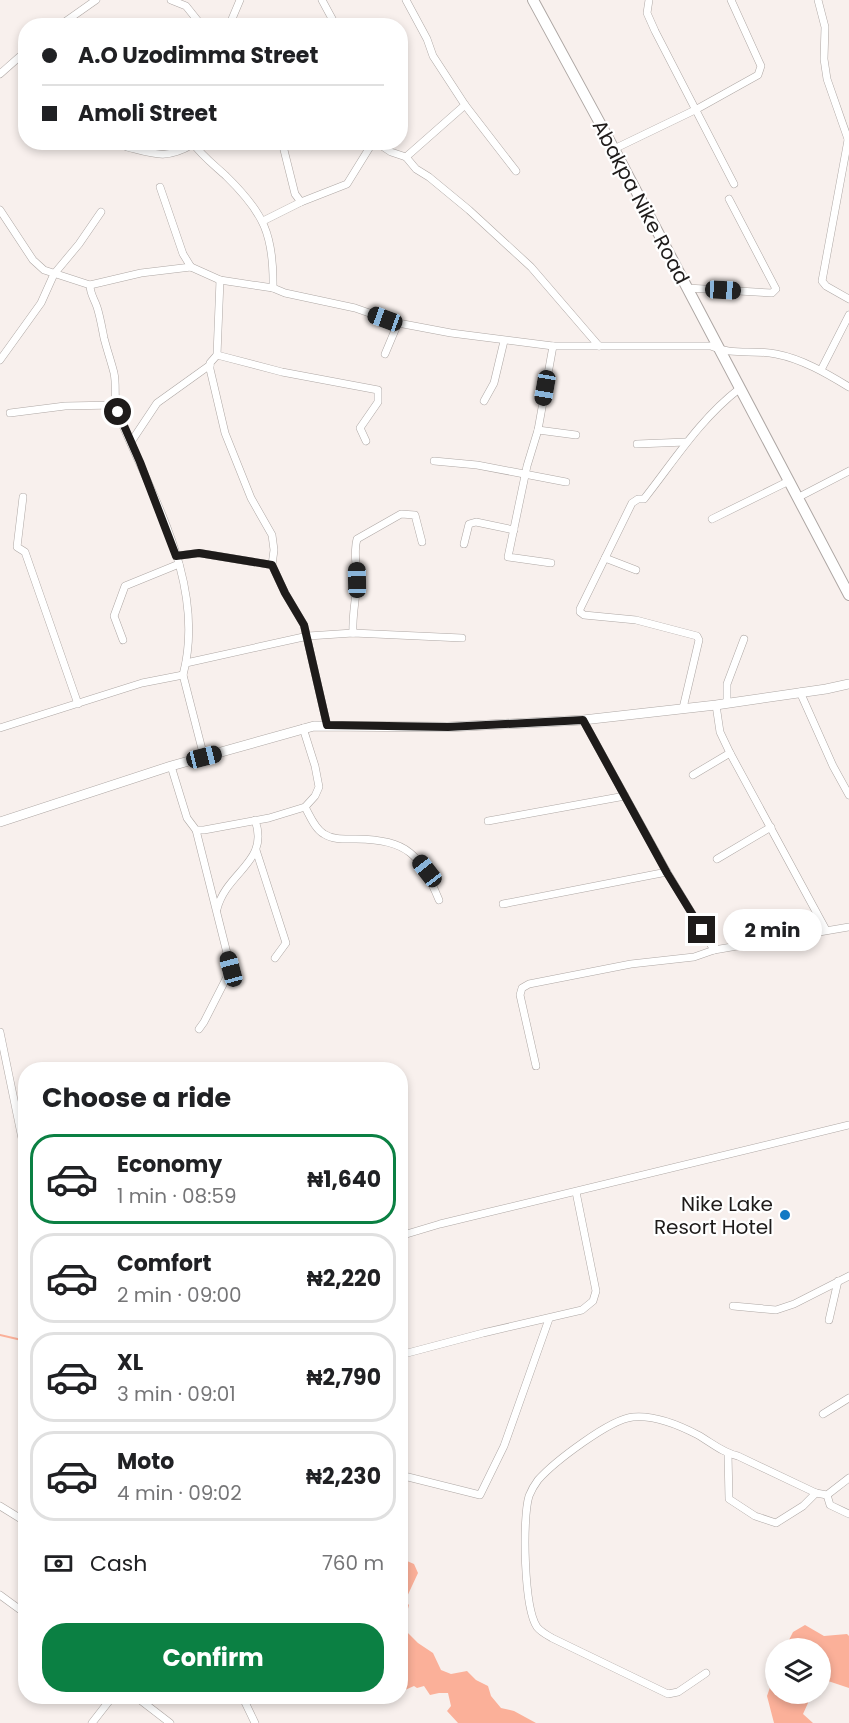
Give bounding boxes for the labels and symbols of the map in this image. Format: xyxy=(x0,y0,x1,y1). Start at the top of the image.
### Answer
street label: Abakpa Nike Road xyxy=(586,115,696,289)
car xyxy=(705,280,741,300)
car xyxy=(365,304,405,334)
car xyxy=(533,369,557,407)
route start xyxy=(104,398,131,425)
car xyxy=(348,562,366,598)
car xyxy=(184,744,224,770)
car xyxy=(409,851,445,891)
callout: 2 min xyxy=(723,909,822,951)
route end xyxy=(688,916,715,943)
car xyxy=(218,949,244,989)
place label: Nike Lake Resort Hotel xyxy=(654,1190,773,1241)
marker: Nike Lake Resort Hotel xyxy=(778,1208,792,1222)

